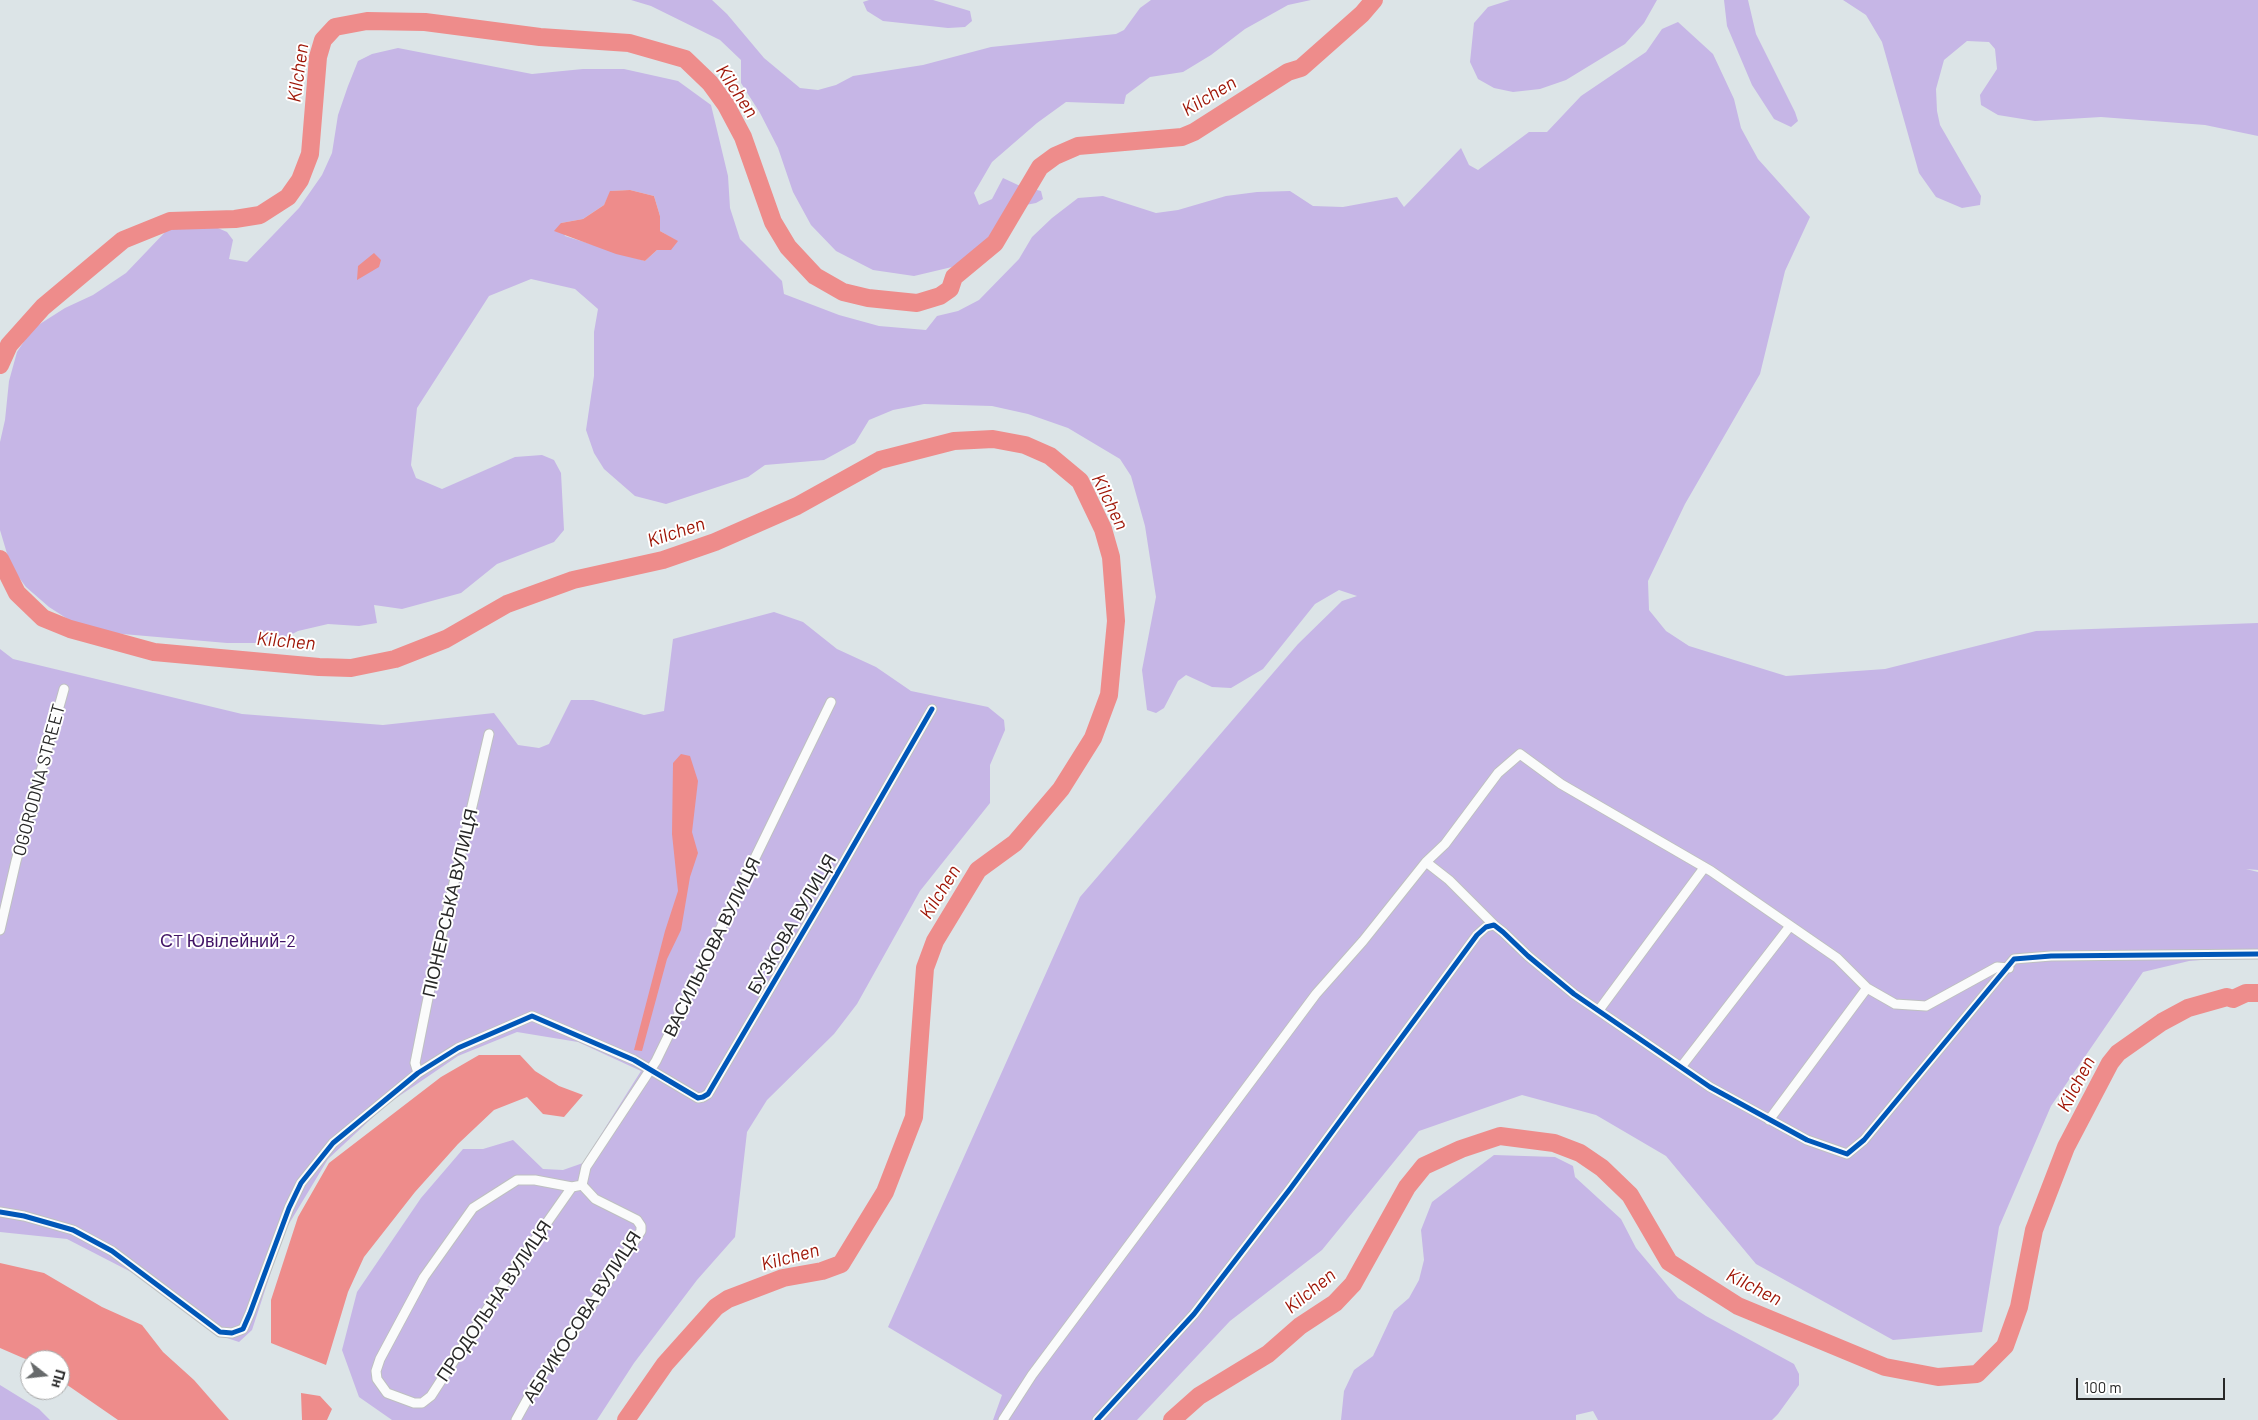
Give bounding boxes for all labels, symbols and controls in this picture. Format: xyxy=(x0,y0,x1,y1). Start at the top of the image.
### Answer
water label: Kilchen xyxy=(283,42,313,104)
water label: Kilchen xyxy=(711,60,763,122)
water label: Kilchen xyxy=(1178,71,1240,121)
water label: Kilchen xyxy=(1087,470,1133,534)
water label: Kilchen xyxy=(644,512,708,552)
water label: Kilchen xyxy=(255,627,317,655)
street label: OGORODNA STREET xyxy=(8,701,70,859)
street label: ПІОНЕРСЬКА ВУЛИЦЯ xyxy=(418,807,482,999)
street label: БУЗКОВА ВУЛИЦЯ xyxy=(743,850,841,998)
street label: ВАСИЛЬКОВА ВУЛИЦЯ xyxy=(659,854,765,1040)
water label: Kilchen xyxy=(915,861,965,923)
park label: СT Ювілейний-2 xyxy=(160,930,296,952)
water label: Kilchen xyxy=(2052,1052,2100,1116)
street label: ПРОДОЛЬНА ВУЛИЦЯ xyxy=(432,1216,556,1386)
street label: АБРИКОСОВА ВУЛИЦЯ xyxy=(518,1227,646,1407)
water label: Kilchen xyxy=(758,1238,822,1276)
water label: Kilchen xyxy=(1280,1263,1340,1319)
water label: Kilchen xyxy=(1722,1263,1786,1311)
north arrow xyxy=(20,1350,70,1400)
text: Пн xyxy=(48,1368,70,1390)
scale bar xyxy=(2078,1368,2227,1400)
text: 100 m xyxy=(2084,1378,2122,1396)

